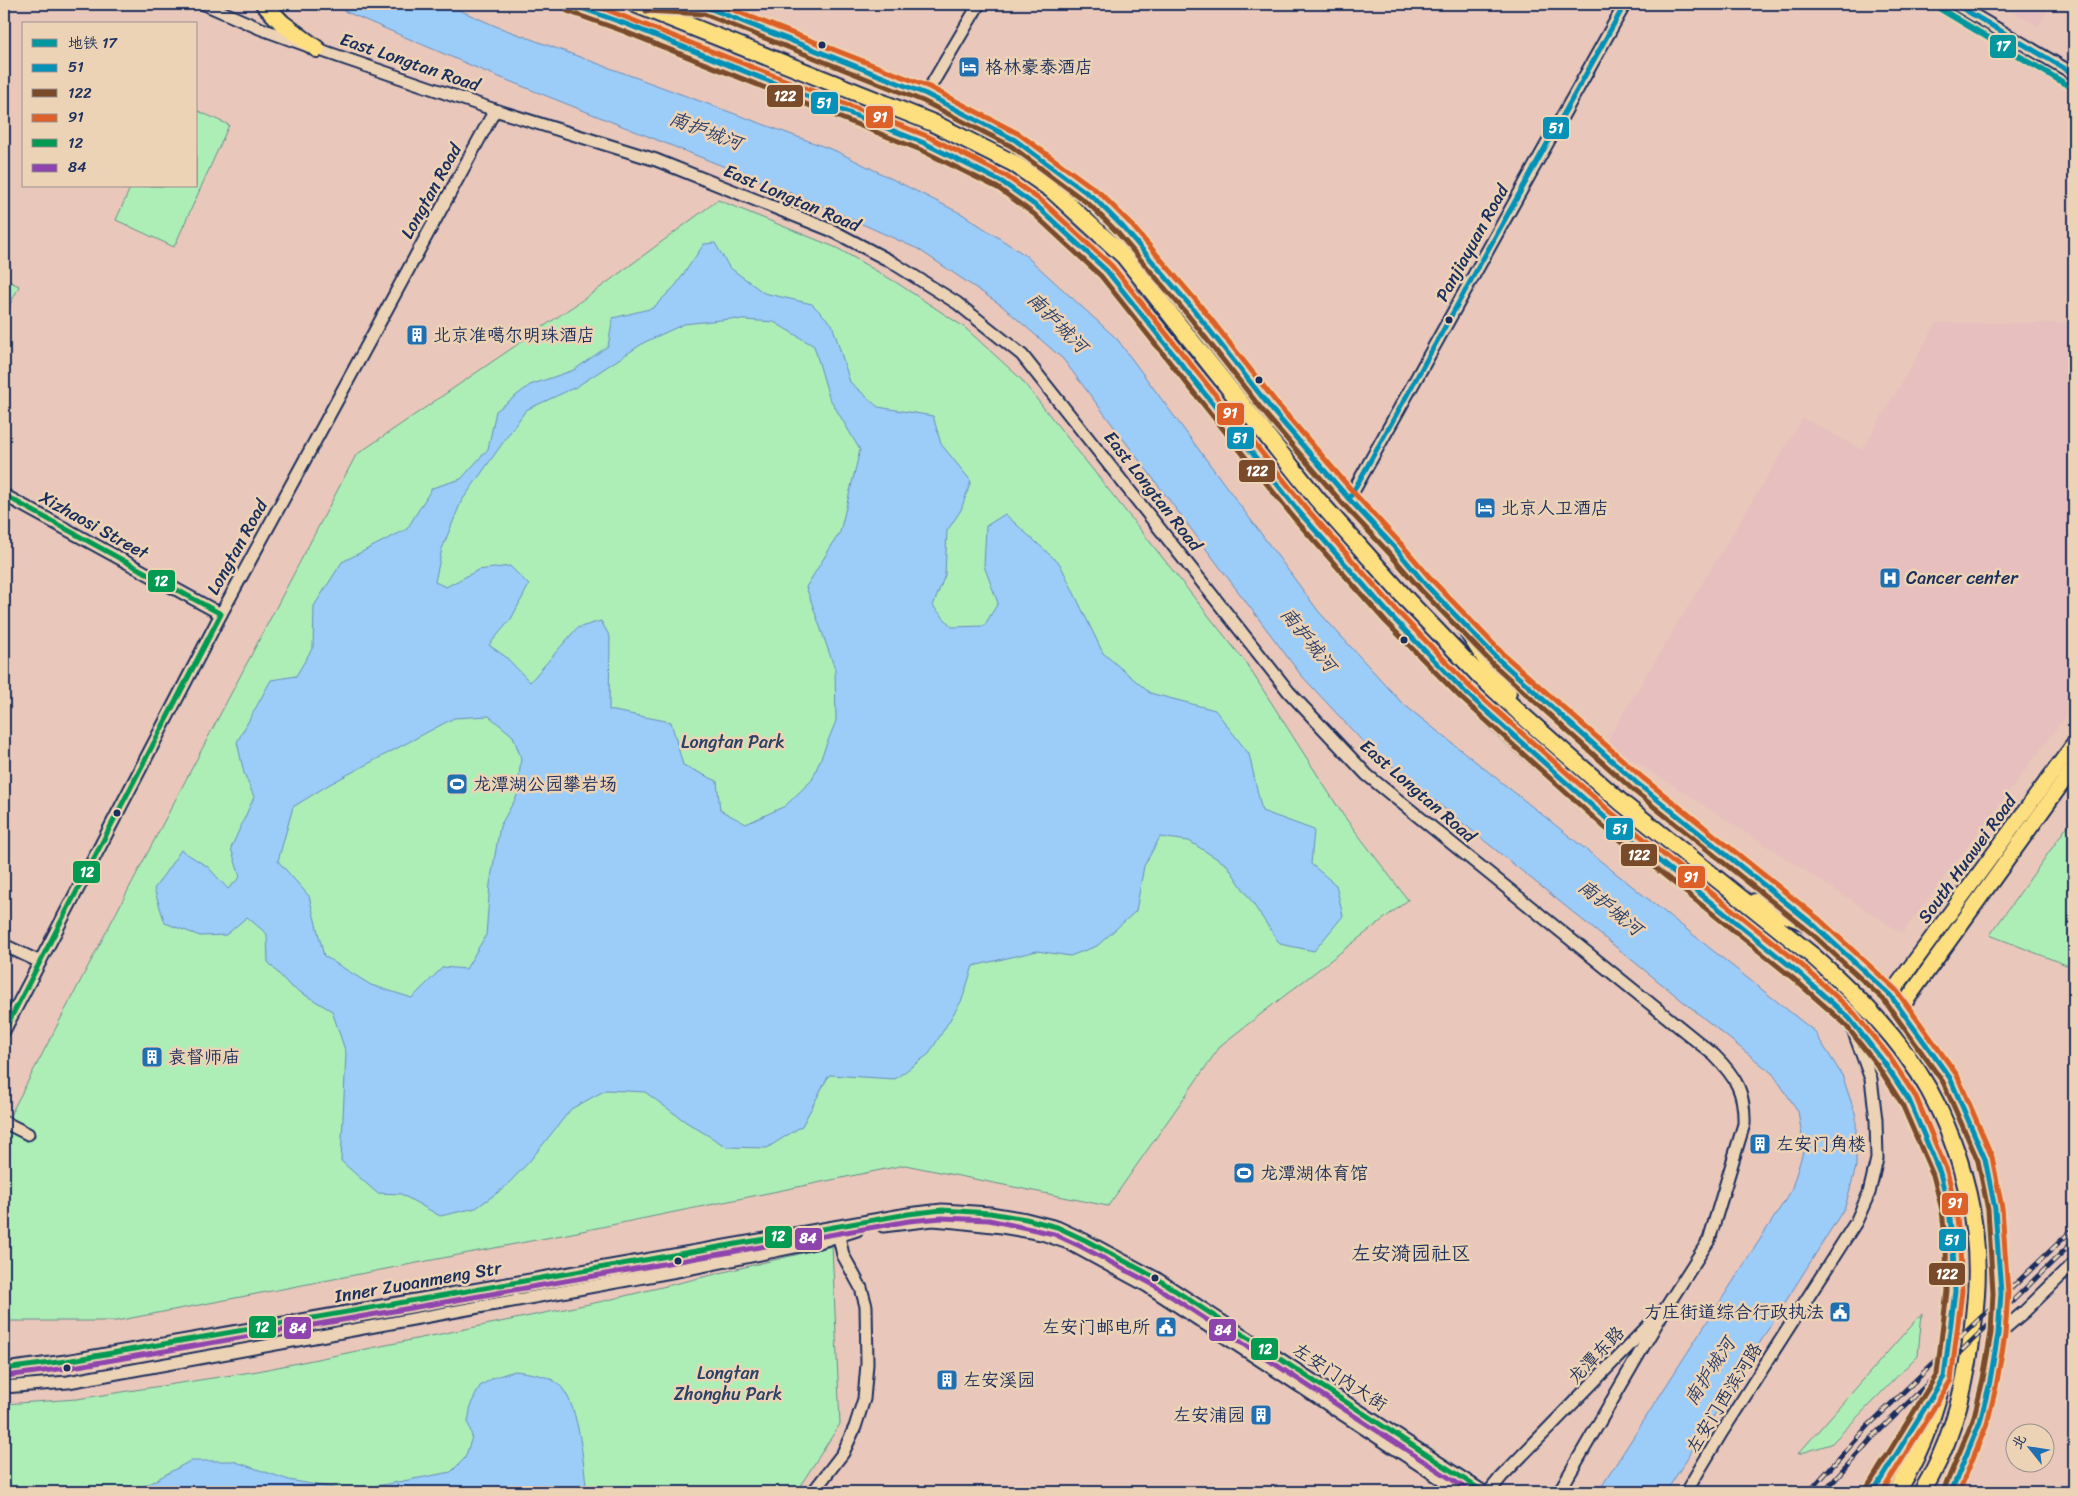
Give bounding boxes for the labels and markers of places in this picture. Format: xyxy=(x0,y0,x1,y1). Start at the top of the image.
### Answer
unlabelled marker xyxy=(817,40,827,50)
place label: 格林豪泰酒店 xyxy=(985,51,1093,83)
hotel icon: 格林豪泰酒店 xyxy=(957,55,981,79)
unlabelled marker xyxy=(1444,315,1454,325)
place label: 北京准噶尔明珠酒店 xyxy=(433,319,595,351)
building icon: 北京准噶尔明珠酒店 xyxy=(405,323,429,347)
unlabelled marker xyxy=(1254,375,1264,385)
place label: 北京人卫酒店 xyxy=(1501,492,1609,524)
hotel icon: 北京人卫酒店 xyxy=(1473,496,1497,520)
place label: Cancer center xyxy=(1906,562,2019,594)
hospital icon: Cancer center xyxy=(1878,566,1902,590)
unlabelled marker xyxy=(1399,635,1409,645)
place label: 龙潭湖公园攀岩场 xyxy=(473,768,617,800)
sports icon: 龙潭湖公园攀岩场 xyxy=(445,772,469,796)
unlabelled marker xyxy=(112,808,122,818)
place label: 袁督师庙 xyxy=(168,1041,240,1073)
building icon: 袁督师庙 xyxy=(140,1045,164,1069)
place label: 左安门角楼 xyxy=(1776,1128,1866,1160)
building icon: 左安门角楼 xyxy=(1748,1132,1772,1156)
place label: 龙潭湖体育馆 xyxy=(1260,1157,1368,1189)
sports icon: 龙潭湖体育馆 xyxy=(1232,1161,1256,1185)
unlabelled marker xyxy=(673,1256,683,1266)
unlabelled marker xyxy=(1150,1273,1160,1283)
place label: 方庄街道综合行政执法 xyxy=(1644,1296,1824,1328)
public building icon: 方庄街道综合行政执法 xyxy=(1828,1300,1852,1324)
place label: 左安门邮电所 xyxy=(1042,1311,1150,1343)
public building icon: 左安门邮电所 xyxy=(1154,1315,1178,1339)
unlabelled marker xyxy=(62,1363,72,1373)
place label: 左安溪园 xyxy=(963,1364,1035,1396)
building icon: 左安溪园 xyxy=(935,1368,959,1392)
place label: 左安浦园 xyxy=(1173,1399,1245,1431)
building icon: 左安浦园 xyxy=(1249,1403,1273,1427)

